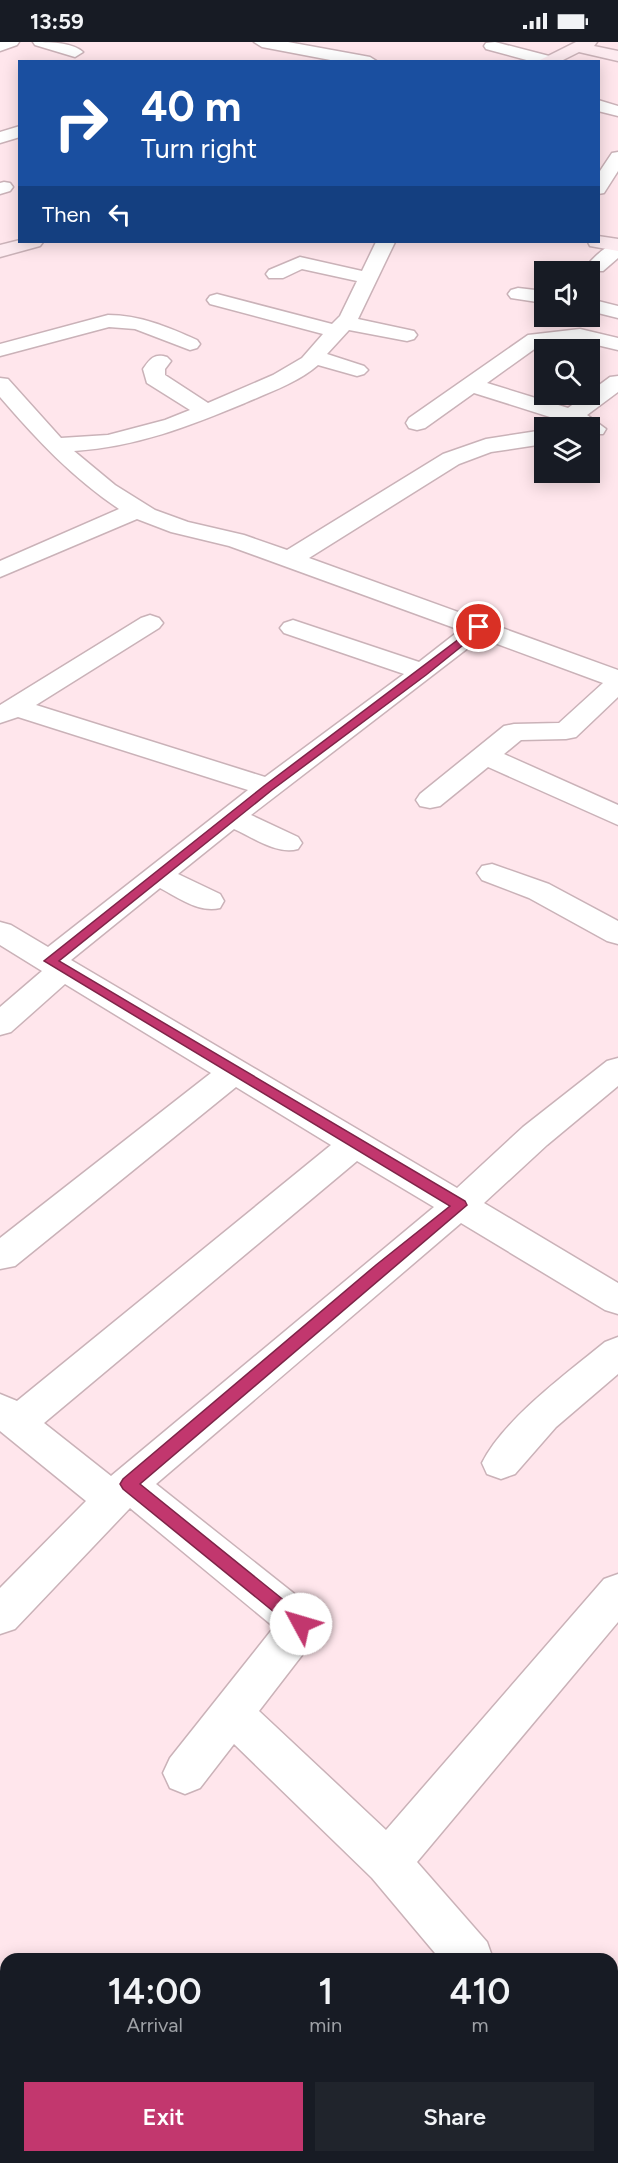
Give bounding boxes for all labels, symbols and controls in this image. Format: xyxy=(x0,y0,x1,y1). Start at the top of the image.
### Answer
text: 13:59 xyxy=(30,8,84,35)
text: 40 m xyxy=(141,81,241,132)
icon: right xyxy=(42,84,120,162)
text: Turn right xyxy=(141,132,257,165)
icon: left xyxy=(103,198,136,231)
text: Then xyxy=(42,201,91,228)
map controls xyxy=(534,261,600,483)
button: sound xyxy=(534,261,600,327)
button: search xyxy=(534,339,600,405)
button: layers xyxy=(534,417,600,483)
pin xyxy=(453,601,504,652)
icon: arrive xyxy=(462,610,495,643)
position arrow xyxy=(269,1592,333,1656)
text: 14:00 xyxy=(107,1970,202,2013)
text: 1 xyxy=(318,1970,333,2013)
text: 410 xyxy=(450,1970,511,2013)
text: Arrival xyxy=(126,2013,183,2037)
text: min xyxy=(309,2013,342,2037)
text: m xyxy=(472,2013,489,2037)
button: Exit xyxy=(24,2082,303,2151)
button: Share xyxy=(315,2082,594,2151)

